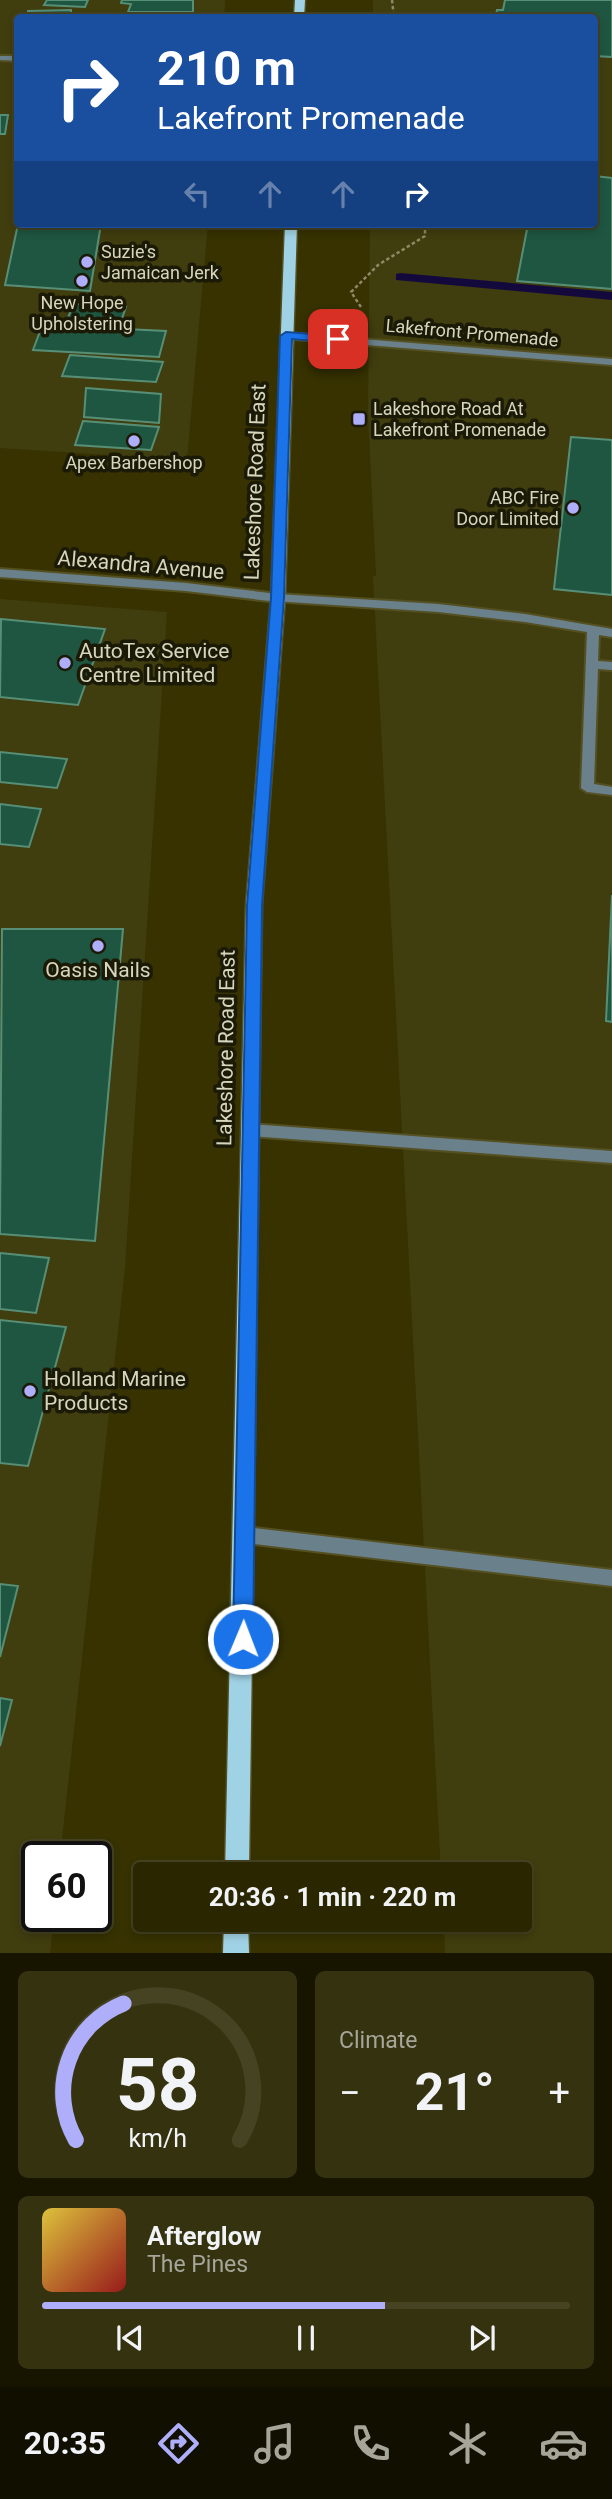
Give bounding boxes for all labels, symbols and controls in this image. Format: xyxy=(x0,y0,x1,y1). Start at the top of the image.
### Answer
text: 210 m xyxy=(157,40,296,97)
icon: right xyxy=(42,42,133,133)
text: Lakefront Promenade xyxy=(157,99,465,137)
icon: left xyxy=(178,175,216,213)
icon: ahead xyxy=(251,175,289,213)
icon: ahead xyxy=(324,175,362,213)
icon: right xyxy=(397,175,435,213)
place label: Suzie's Jamaican Jerk xyxy=(101,241,220,283)
marker: Suzie's Jamaican Jerk xyxy=(79,254,95,270)
marker: New Hope Upholstering xyxy=(74,273,90,289)
place label: New Hope Upholstering xyxy=(31,292,133,334)
pin xyxy=(308,309,368,369)
street label: Lakefront Promenade xyxy=(385,315,559,351)
icon: arrive xyxy=(319,320,357,358)
street label: Lakeshore Road East xyxy=(240,383,270,581)
place label: Lakeshore Road At Lakefront Promenade xyxy=(373,398,546,440)
marker: Lakeshore Road At Lakefront Promenade xyxy=(351,411,367,427)
marker: Apex Barbershop xyxy=(126,433,142,449)
place label: Apex Barbershop xyxy=(65,452,203,473)
place label: ABC Fire Door Limited xyxy=(456,487,559,529)
marker: ABC Fire Door Limited xyxy=(565,500,581,516)
street label: Alexandra Avenue xyxy=(57,546,225,584)
place label: AutoTex Service Centre Limited xyxy=(79,639,229,687)
marker: AutoTex Service Centre Limited xyxy=(57,655,73,671)
marker: Oasis Nails xyxy=(90,938,106,954)
street label: Lakeshore Road East xyxy=(212,949,240,1146)
place label: Oasis Nails xyxy=(45,958,151,982)
place label: Holland Marine Products xyxy=(44,1367,186,1415)
marker: Holland Marine Products xyxy=(22,1383,38,1399)
position arrow xyxy=(206,1602,280,1676)
speed limit sign: 60 xyxy=(21,1841,112,1932)
text: 20:36 · 1 min · 220 m xyxy=(209,1882,456,1912)
text: Climate xyxy=(339,2027,418,2054)
text: 58 xyxy=(116,2043,199,2129)
text: 21° xyxy=(415,2062,495,2123)
text: − xyxy=(339,2071,361,2115)
text: + xyxy=(548,2071,570,2115)
text: km/h xyxy=(128,2124,187,2153)
text: Afterglow xyxy=(147,2221,261,2251)
text: The Pines xyxy=(147,2251,248,2278)
icon: previous xyxy=(111,2319,149,2357)
icon: pause xyxy=(287,2319,325,2357)
icon: next xyxy=(463,2319,501,2357)
icon: directions xyxy=(154,2419,203,2468)
icon: music xyxy=(250,2419,299,2468)
icon: phone xyxy=(346,2419,395,2468)
icon: climate xyxy=(443,2419,492,2468)
icon: car xyxy=(539,2419,588,2468)
text: 20:35 xyxy=(24,2424,106,2462)

